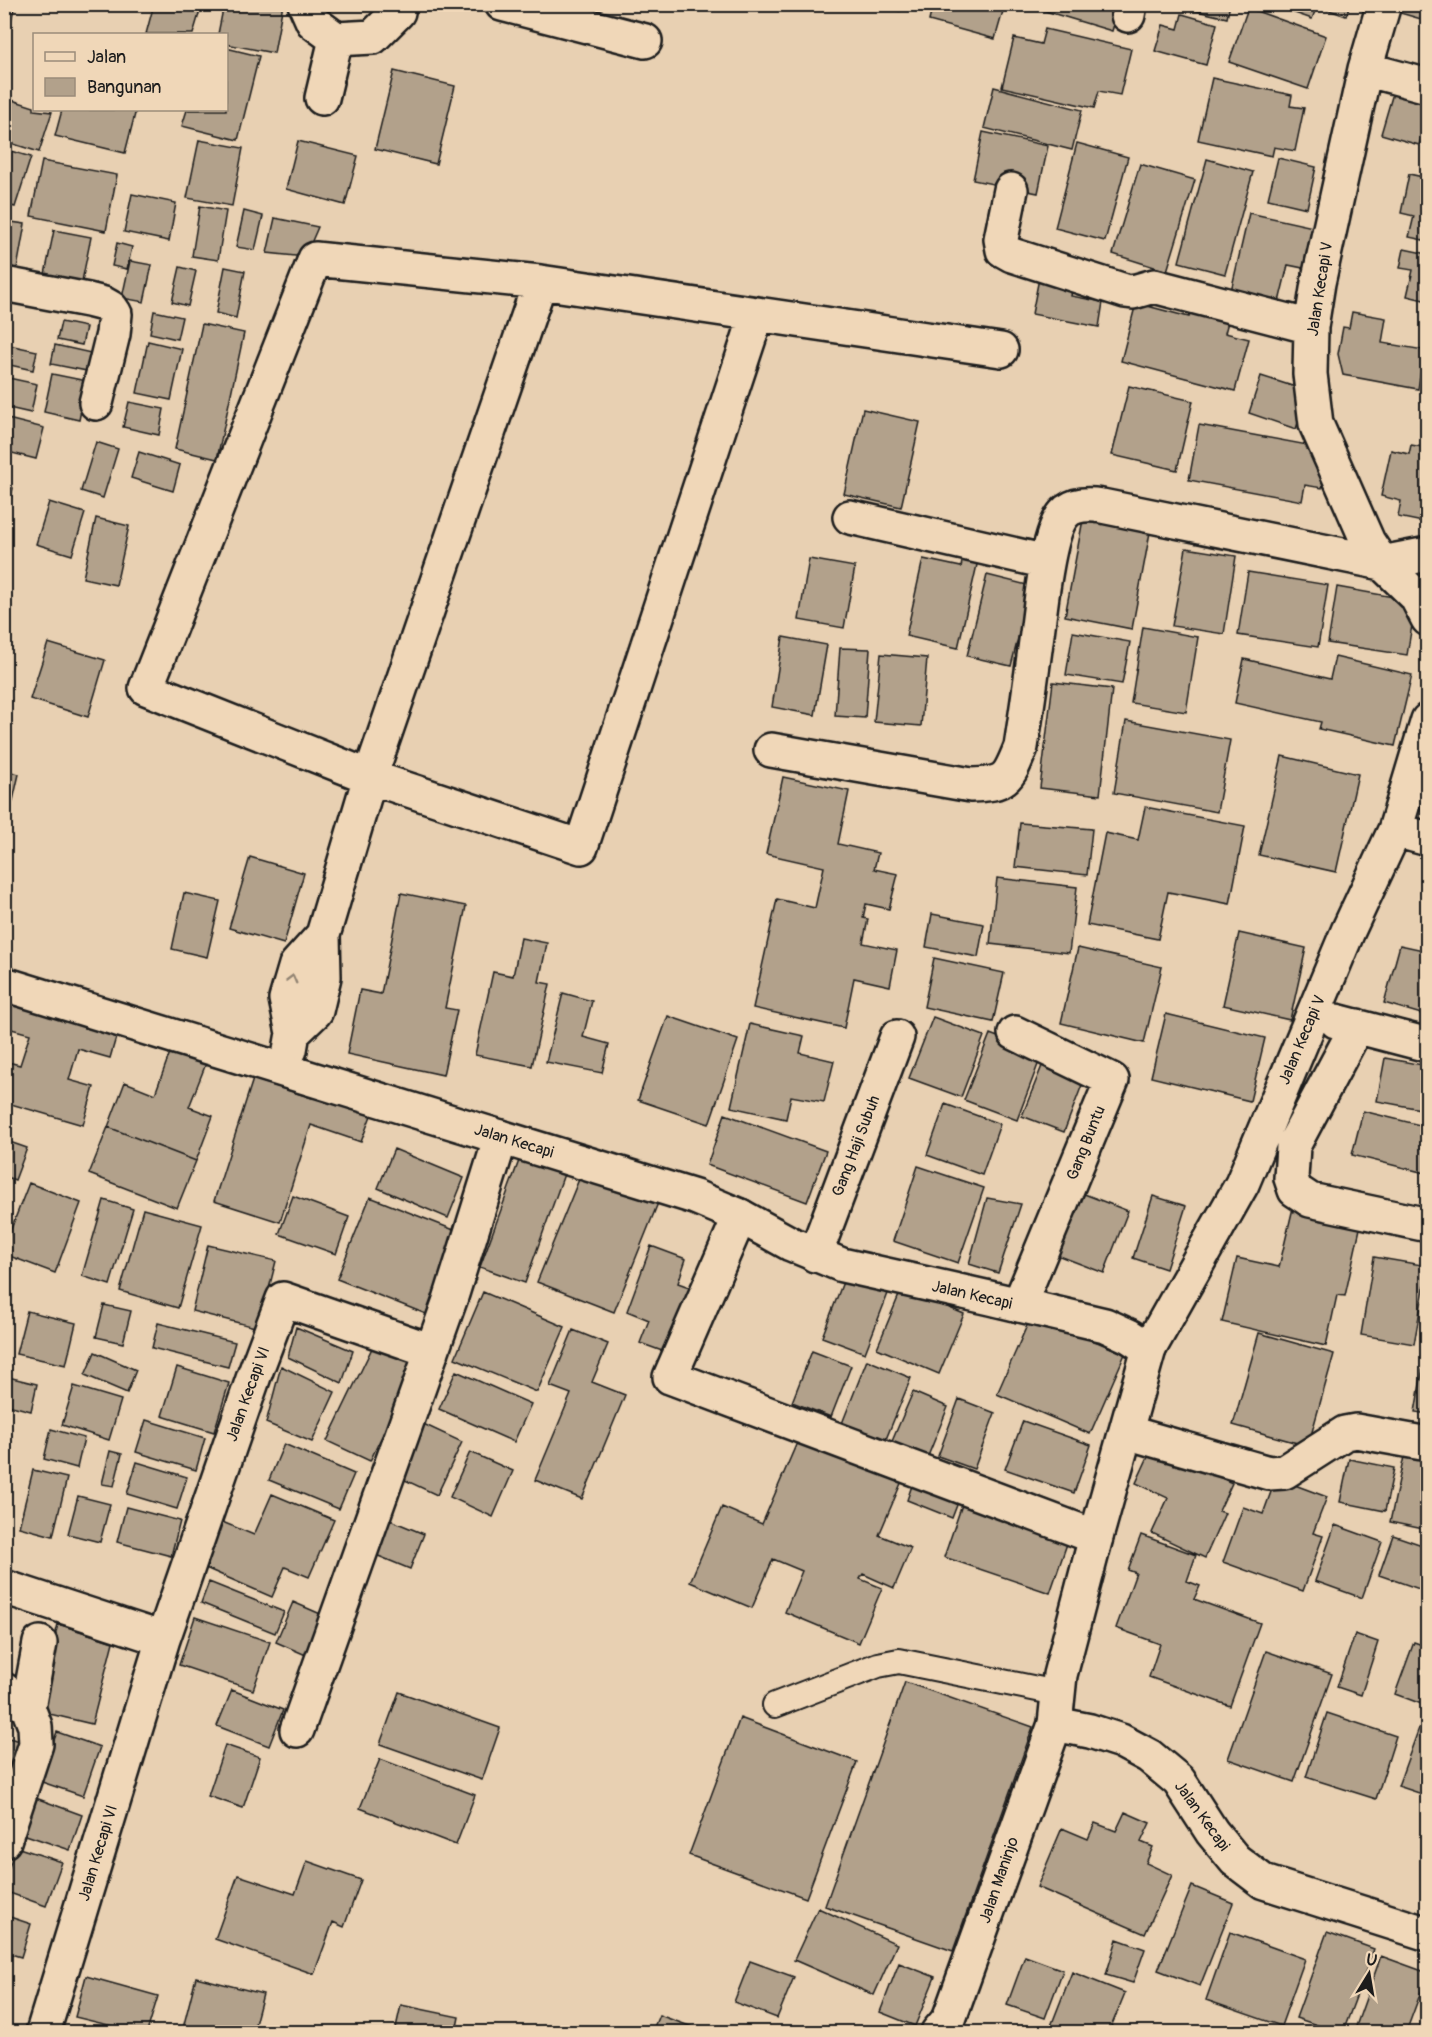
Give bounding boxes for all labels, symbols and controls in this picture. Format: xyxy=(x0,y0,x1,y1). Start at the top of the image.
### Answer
legend xyxy=(33,33,228,111)
text: Jalan xyxy=(87,46,126,69)
text: Bangunan xyxy=(87,76,162,99)
street label: Jalan Kecapi V xyxy=(1303,241,1337,337)
one-way arrow xyxy=(285,974,297,985)
street label: Jalan Kecapi V xyxy=(1274,992,1330,1088)
street label: Gang Haji Subuh xyxy=(828,1093,884,1199)
street label: Gang Buntu xyxy=(1062,1103,1110,1183)
street label: Jalan Kecapi xyxy=(472,1119,556,1163)
street label: Jalan Kecapi xyxy=(930,1276,1014,1314)
street label: Jalan Kecapi VI xyxy=(222,1344,274,1444)
street label: Jalan Kecapi xyxy=(1170,1777,1234,1855)
street label: Jalan Kecapi VI xyxy=(74,1803,122,1903)
street label: Jalan Maninjo xyxy=(975,1834,1023,1926)
north arrow xyxy=(1339,1944,1399,2004)
text: U xyxy=(1365,1949,1379,1971)

